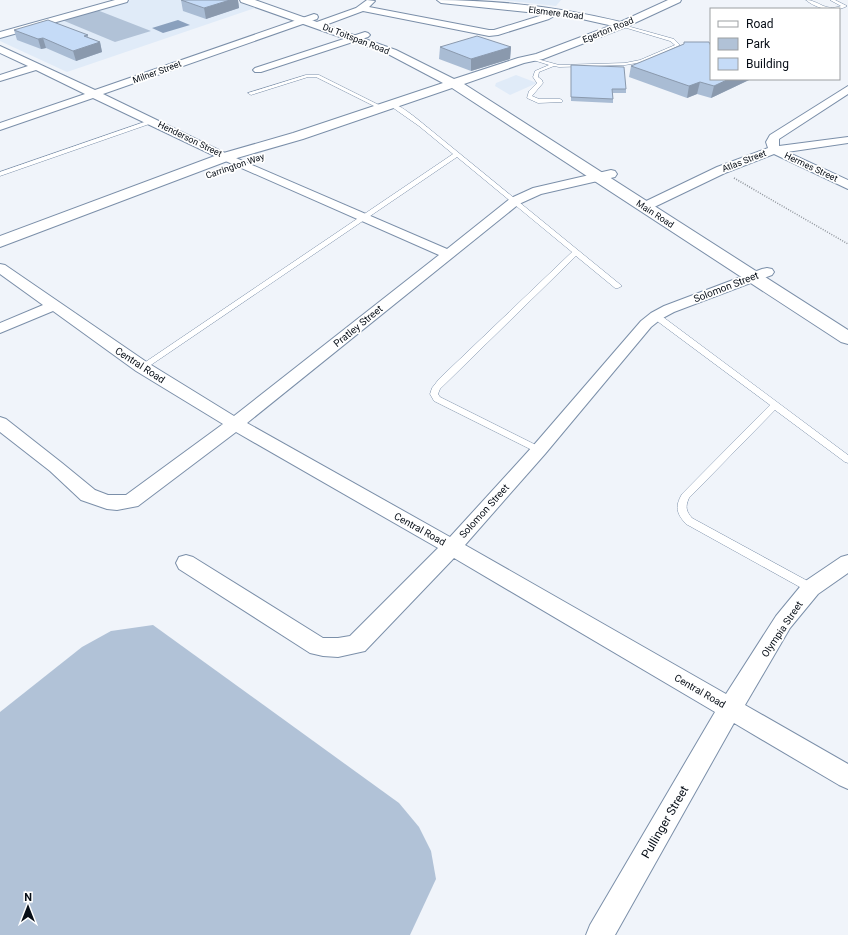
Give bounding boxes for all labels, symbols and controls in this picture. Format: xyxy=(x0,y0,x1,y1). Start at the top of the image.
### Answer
street label: Elsmere Road xyxy=(528,5,584,21)
legend xyxy=(710,8,840,80)
street label: Egerton Road xyxy=(581,15,635,45)
text: Road xyxy=(746,17,774,31)
street label: Du Toitspan Road xyxy=(321,22,391,56)
text: Park xyxy=(746,37,771,51)
text: Building xyxy=(746,57,789,71)
street label: Milner Street xyxy=(131,59,183,85)
street label: Henderson Street xyxy=(156,119,224,159)
street label: Atlas Street xyxy=(721,148,768,174)
street label: Hermes Street xyxy=(783,150,839,184)
street label: Carrington Way xyxy=(204,151,266,181)
street label: Main Road xyxy=(634,198,676,230)
street label: Solomon Street xyxy=(692,270,760,304)
street label: Pratley Street xyxy=(331,303,385,349)
street label: Central Road xyxy=(113,345,167,385)
street label: Solomon Street xyxy=(457,482,511,540)
street label: Central Road xyxy=(392,510,448,548)
street label: Olympia Street xyxy=(759,599,805,659)
street label: Central Road xyxy=(673,672,727,710)
street label: Pullinger Street xyxy=(639,783,691,861)
north arrow xyxy=(8,887,48,927)
text: N xyxy=(24,891,32,904)

